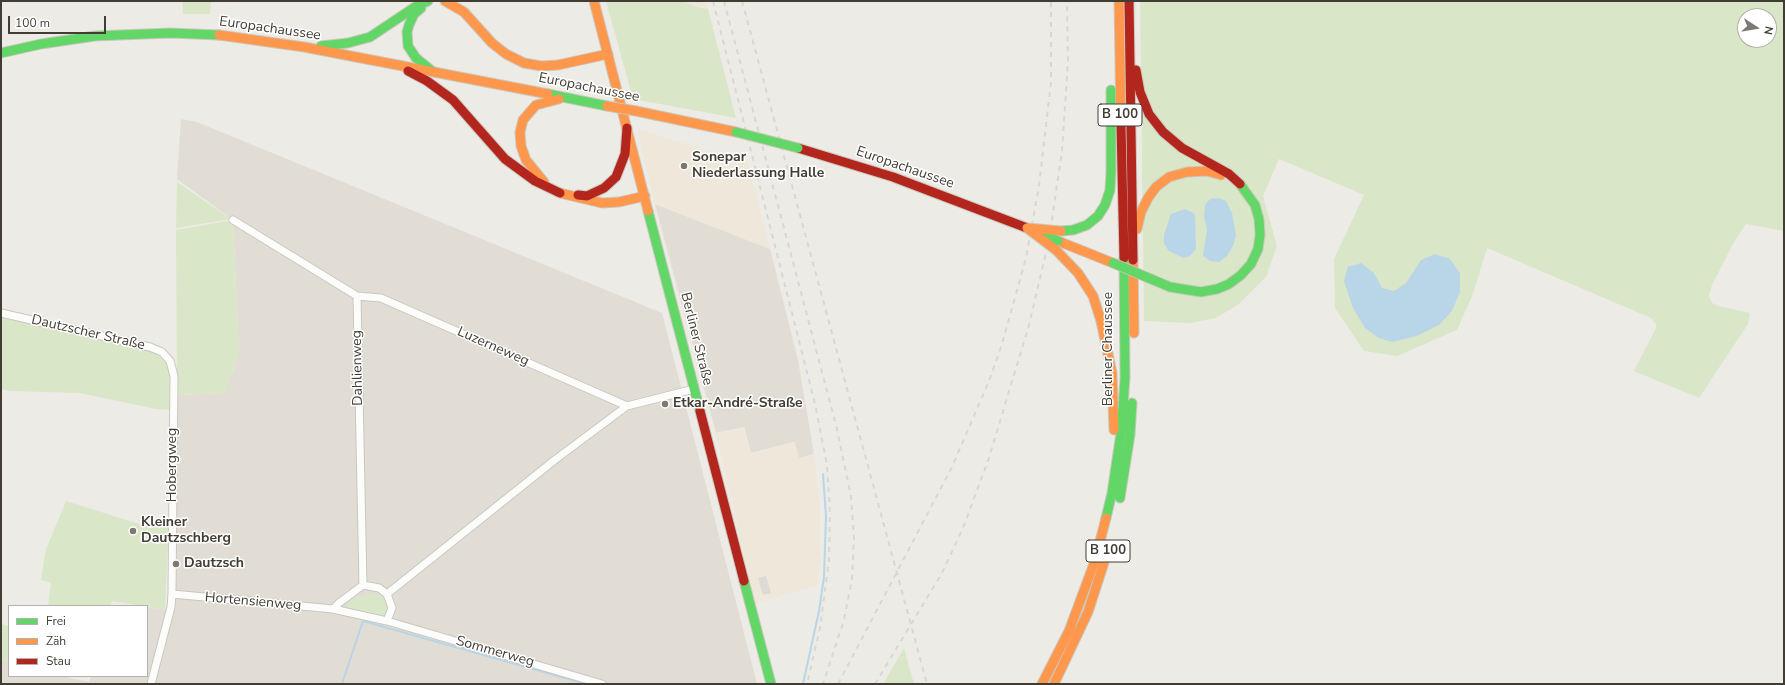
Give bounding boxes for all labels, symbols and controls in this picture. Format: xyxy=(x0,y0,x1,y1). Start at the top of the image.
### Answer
scale bar xyxy=(10,8,108,34)
north arrow xyxy=(1737,8,1777,48)
street label: Europachaussee xyxy=(218,14,322,44)
text: 100 m xyxy=(15,15,50,31)
text: N xyxy=(1760,25,1776,36)
street label: Europachaussee xyxy=(537,70,641,106)
road number: B 100 xyxy=(1098,104,1142,126)
street label: Europachaussee xyxy=(854,143,956,193)
place label: Sonepar Niederlassung Halle xyxy=(692,150,824,182)
marker: Sonepar Niederlassung Halle xyxy=(679,161,689,171)
street label: Berliner Straße xyxy=(676,291,716,387)
street label: Berliner Chaussee xyxy=(1101,292,1117,406)
street label: Dautzscher Straße xyxy=(30,312,146,354)
street label: Luzerneweg xyxy=(455,324,531,370)
street label: Dahlienweg xyxy=(349,330,367,406)
place label: Etkar-André-Straße xyxy=(673,396,803,412)
marker: Etkar-André-Straße xyxy=(660,399,670,409)
street label: Hobergweg xyxy=(165,428,181,502)
place label: Kleiner Dautzschberg xyxy=(141,515,231,548)
marker: Kleiner Dautzschberg xyxy=(128,526,138,536)
road number: B 100 xyxy=(1086,540,1130,562)
place label: Dautzsch xyxy=(184,556,244,572)
marker: Dautzsch xyxy=(171,559,181,569)
street label: Hortensienweg xyxy=(204,589,302,615)
legend xyxy=(8,605,148,677)
text: Frei xyxy=(46,613,66,629)
text: Zäh xyxy=(46,633,66,649)
street label: Sommerweg xyxy=(454,633,536,671)
text: Stau xyxy=(46,653,71,669)

